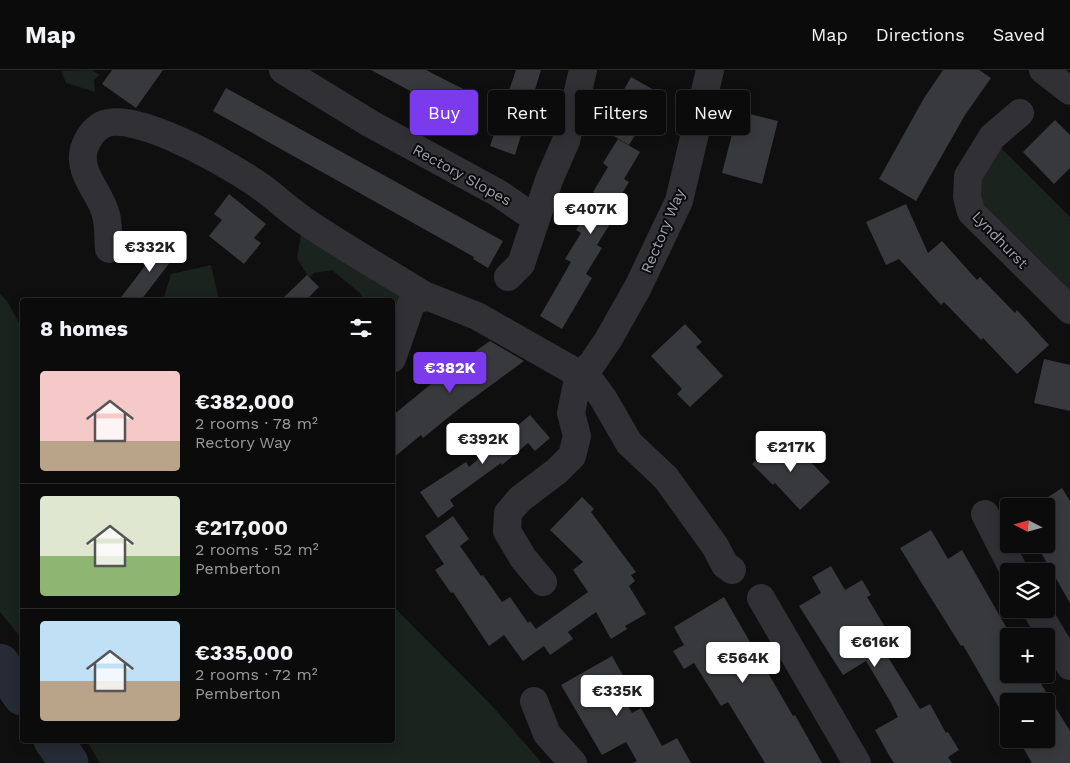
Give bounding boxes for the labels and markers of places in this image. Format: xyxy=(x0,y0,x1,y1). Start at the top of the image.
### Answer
pin: €407K xyxy=(556,192,626,235)
pin: €332K xyxy=(115,230,185,273)
pin: €382K xyxy=(415,352,485,394)
pin: €392K xyxy=(448,422,518,465)
pin: €217K xyxy=(756,430,826,473)
pin: €616K xyxy=(840,626,910,668)
pin: €564K xyxy=(708,642,778,684)
pin: €335K xyxy=(582,674,652,717)

